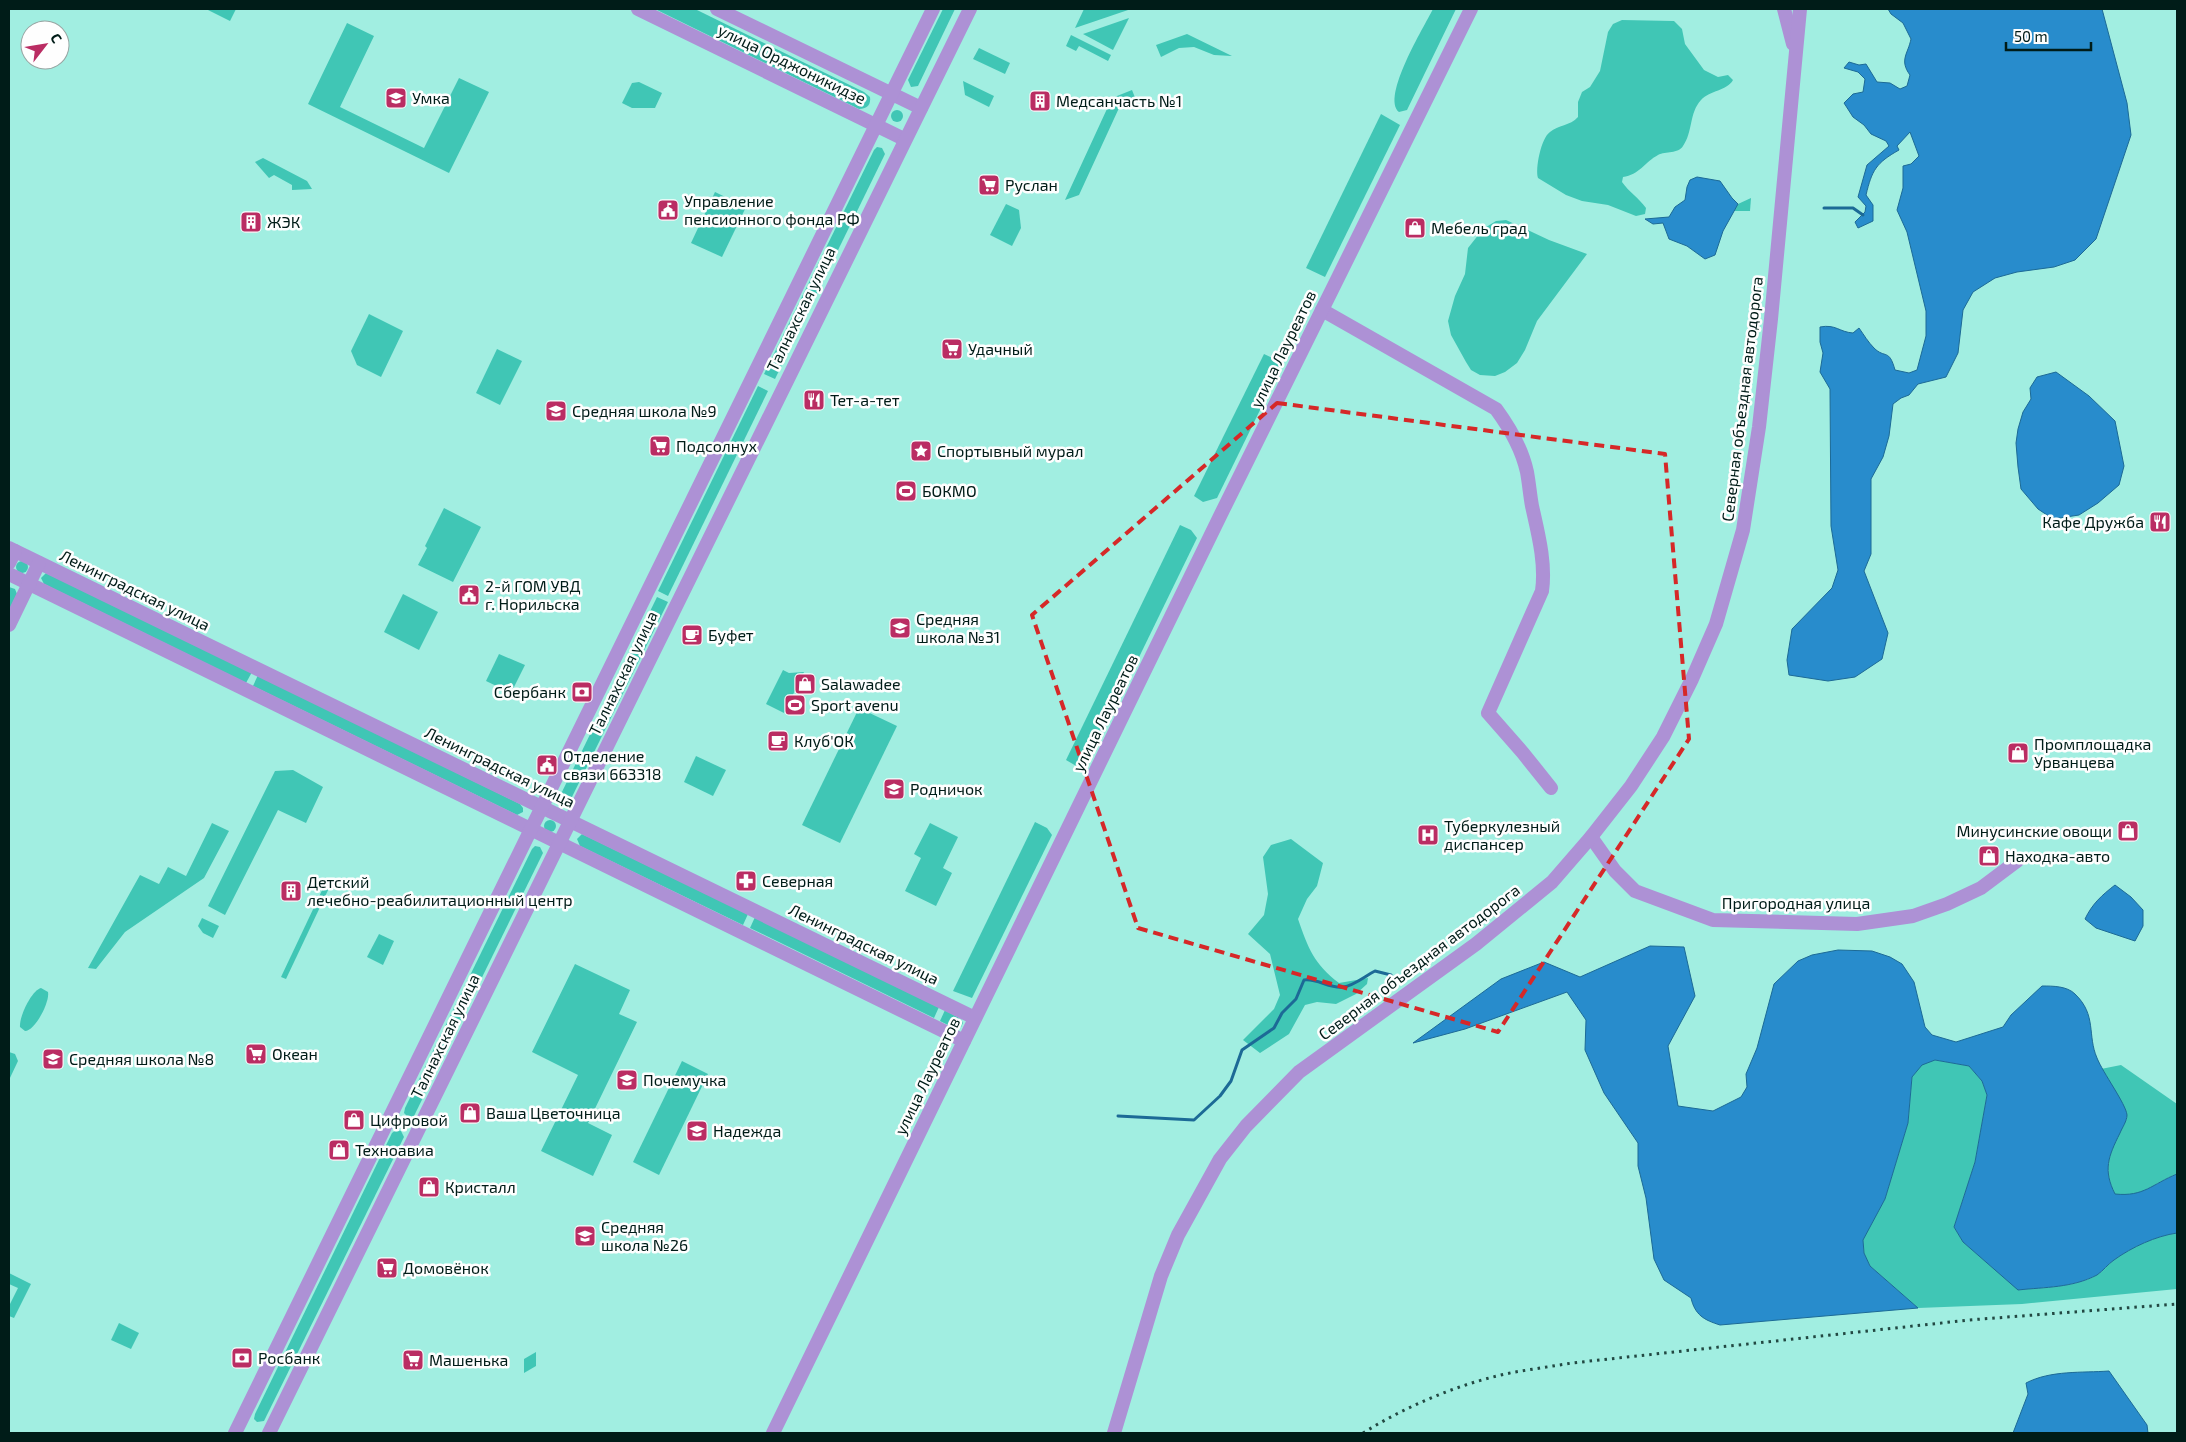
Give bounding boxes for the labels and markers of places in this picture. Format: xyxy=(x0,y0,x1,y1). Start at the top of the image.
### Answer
school or university icon: Умка xyxy=(384,86,408,110)
place label: Умка xyxy=(412,88,450,107)
building icon: Медсанчасть №1 xyxy=(1028,89,1052,113)
place label: Медсанчасть №1 xyxy=(1056,91,1182,110)
supermarket icon: Руслан xyxy=(977,173,1001,197)
place label: Руслан xyxy=(1005,175,1058,195)
place label: Управление пенсионного фонда РФ xyxy=(684,191,860,228)
public building icon: Управление пенсионного фонда РФ xyxy=(656,198,680,222)
building icon: ЖЭК xyxy=(239,210,263,234)
place label: ЖЭК xyxy=(267,212,301,231)
shop icon: Мебель град xyxy=(1403,216,1427,240)
place label: Мебель град xyxy=(1431,218,1527,237)
supermarket icon: Удачный xyxy=(940,337,964,361)
place label: Удачный xyxy=(968,339,1033,358)
restaurant icon: Тет-а-тет xyxy=(802,388,826,412)
place label: Тет-а-тет xyxy=(830,390,900,409)
school or university icon: Средняя школа №9 xyxy=(544,399,568,423)
place label: Средняя школа №9 xyxy=(572,401,717,420)
supermarket icon: Подсолнух xyxy=(648,434,672,458)
place label: Подсолнух xyxy=(676,436,758,456)
place icon: Спортывный мурал xyxy=(909,439,933,463)
place label: Спортывный мурал xyxy=(937,441,1083,461)
sports icon: БОКМО xyxy=(894,479,918,503)
place label: БОКМО xyxy=(922,481,977,500)
restaurant icon: Кафе Дружба xyxy=(2148,510,2172,534)
place label: Кафе Дружба xyxy=(2042,512,2144,532)
place label: 2-й ГОМ УВД г. Норильска xyxy=(485,576,581,613)
public building icon: 2-й ГОМ УВД г. Норильска xyxy=(457,583,481,607)
place label: Средняя школа №31 xyxy=(916,609,1000,646)
school or university icon: Средняя школа №31 xyxy=(888,616,912,640)
cafe icon: Буфет xyxy=(680,623,704,647)
place label: Буфет xyxy=(708,625,754,645)
shop icon: Salawadee xyxy=(793,672,817,696)
place label: Salawadee xyxy=(821,674,901,693)
bank icon: Сбербанк xyxy=(570,680,594,704)
place label: Сбербанк xyxy=(494,682,566,701)
sports icon: Sport avenu xyxy=(783,693,807,717)
place label: Sport avenu xyxy=(811,695,899,714)
cafe icon: Клуб'ОК xyxy=(766,729,790,753)
place label: Клуб'ОК xyxy=(794,731,854,751)
place label: Промплощадка Урванцева xyxy=(2034,734,2151,771)
shop icon: Промплощадка Урванцева xyxy=(2006,741,2030,765)
place label: Отделение связи 663318 xyxy=(563,746,662,783)
public building icon: Отделение связи 663318 xyxy=(535,753,559,777)
school or university icon: Родничок xyxy=(882,777,906,801)
place label: Родничок xyxy=(910,779,983,798)
place label: Туберкулезный диспансер xyxy=(1444,816,1560,853)
shop icon: Минусинские овощи xyxy=(2116,819,2140,843)
place label: Минусинские овощи xyxy=(1956,821,2112,841)
hospital icon: Туберкулезный диспансер xyxy=(1416,823,1440,847)
shop icon: Находка-авто xyxy=(1977,844,2001,868)
place label: Находка-авто xyxy=(2005,846,2110,865)
pharmacy icon: Северная xyxy=(734,869,758,893)
place label: Северная xyxy=(762,871,833,890)
place label: Детский лечебно-реабилитационный центр xyxy=(307,872,573,909)
building icon: Детский лечебно-реабилитационный центр xyxy=(279,879,303,903)
supermarket icon: Океан xyxy=(244,1042,268,1066)
place label: Океан xyxy=(272,1044,318,1063)
school or university icon: Средняя школа №8 xyxy=(41,1047,65,1071)
place label: Средняя школа №8 xyxy=(69,1049,214,1068)
school or university icon: Почемучка xyxy=(615,1068,639,1092)
place label: Почемучка xyxy=(643,1070,726,1090)
shop icon: Ваша Цветочница xyxy=(458,1101,482,1125)
place label: Ваша Цветочница xyxy=(486,1103,621,1122)
shop icon: Цифровой xyxy=(342,1108,366,1132)
place label: Цифровой xyxy=(370,1110,448,1129)
school or university icon: Надежда xyxy=(685,1119,709,1143)
place label: Надежда xyxy=(713,1121,781,1140)
shop icon: Техноавиа xyxy=(327,1138,351,1162)
place label: Техноавиа xyxy=(355,1140,434,1159)
shop icon: Кристалл xyxy=(417,1175,441,1199)
place label: Кристалл xyxy=(445,1177,516,1196)
place label: Средняя школа №26 xyxy=(601,1217,688,1254)
school or university icon: Средняя школа №26 xyxy=(573,1224,597,1248)
supermarket icon: Домовёнок xyxy=(375,1256,399,1280)
place label: Домовёнок xyxy=(403,1258,489,1277)
bank icon: Росбанк xyxy=(230,1346,254,1370)
place label: Росбанк xyxy=(258,1348,321,1367)
supermarket icon: Машенька xyxy=(401,1348,425,1372)
place label: Машенька xyxy=(429,1350,508,1369)

